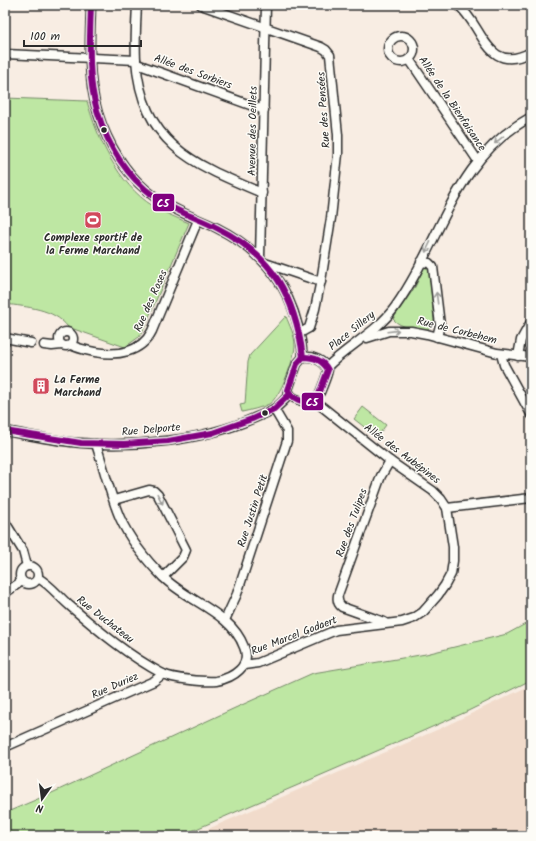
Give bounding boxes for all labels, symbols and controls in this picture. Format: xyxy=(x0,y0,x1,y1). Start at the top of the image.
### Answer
scale bar xyxy=(24,22,141,48)
text: 100 m xyxy=(30,27,61,46)
street label: Allée des Sorbiers xyxy=(151,50,235,95)
street label: Allée de la Bienfaisance xyxy=(413,53,491,155)
street label: Rue des Pensées xyxy=(312,71,336,149)
street label: Avenue des Oeillets xyxy=(243,86,263,176)
unlabelled marker xyxy=(99,125,109,135)
one-way arrow xyxy=(494,135,505,144)
line badge: C5 xyxy=(152,193,175,212)
text: C5 xyxy=(157,195,171,213)
sports icon: Complexe sportif de la Ferme Marchand xyxy=(83,210,103,230)
place label: Complexe sportif de la Ferme Marchand xyxy=(44,229,143,260)
one-way arrow xyxy=(424,241,431,253)
street label: Rue des Roses xyxy=(129,267,173,335)
one-way arrow xyxy=(433,292,441,305)
street label: Place Sillery xyxy=(325,306,380,356)
street label: Rue de Corbehem xyxy=(415,312,499,350)
one-way arrow xyxy=(386,327,399,335)
place label: La Ferme Marchand xyxy=(54,371,102,402)
building icon: La Ferme Marchand xyxy=(31,376,51,396)
line badge: C5 xyxy=(301,392,324,411)
text: C5 xyxy=(306,394,320,412)
unlabelled marker xyxy=(260,408,270,418)
street label: Rue Delporte xyxy=(121,418,181,442)
street label: Allée des Aubépines xyxy=(360,419,444,489)
street label: Rue Justin Petit xyxy=(233,472,273,550)
street label: Rue des Tulipes xyxy=(331,486,373,560)
one-way arrow xyxy=(157,493,165,505)
street label: Rue Duchateau xyxy=(72,592,138,649)
street label: Rue Marcel Godaert xyxy=(248,611,340,661)
street label: Rue Duriez xyxy=(89,668,141,704)
north arrow xyxy=(22,779,62,819)
text: N xyxy=(34,798,45,817)

